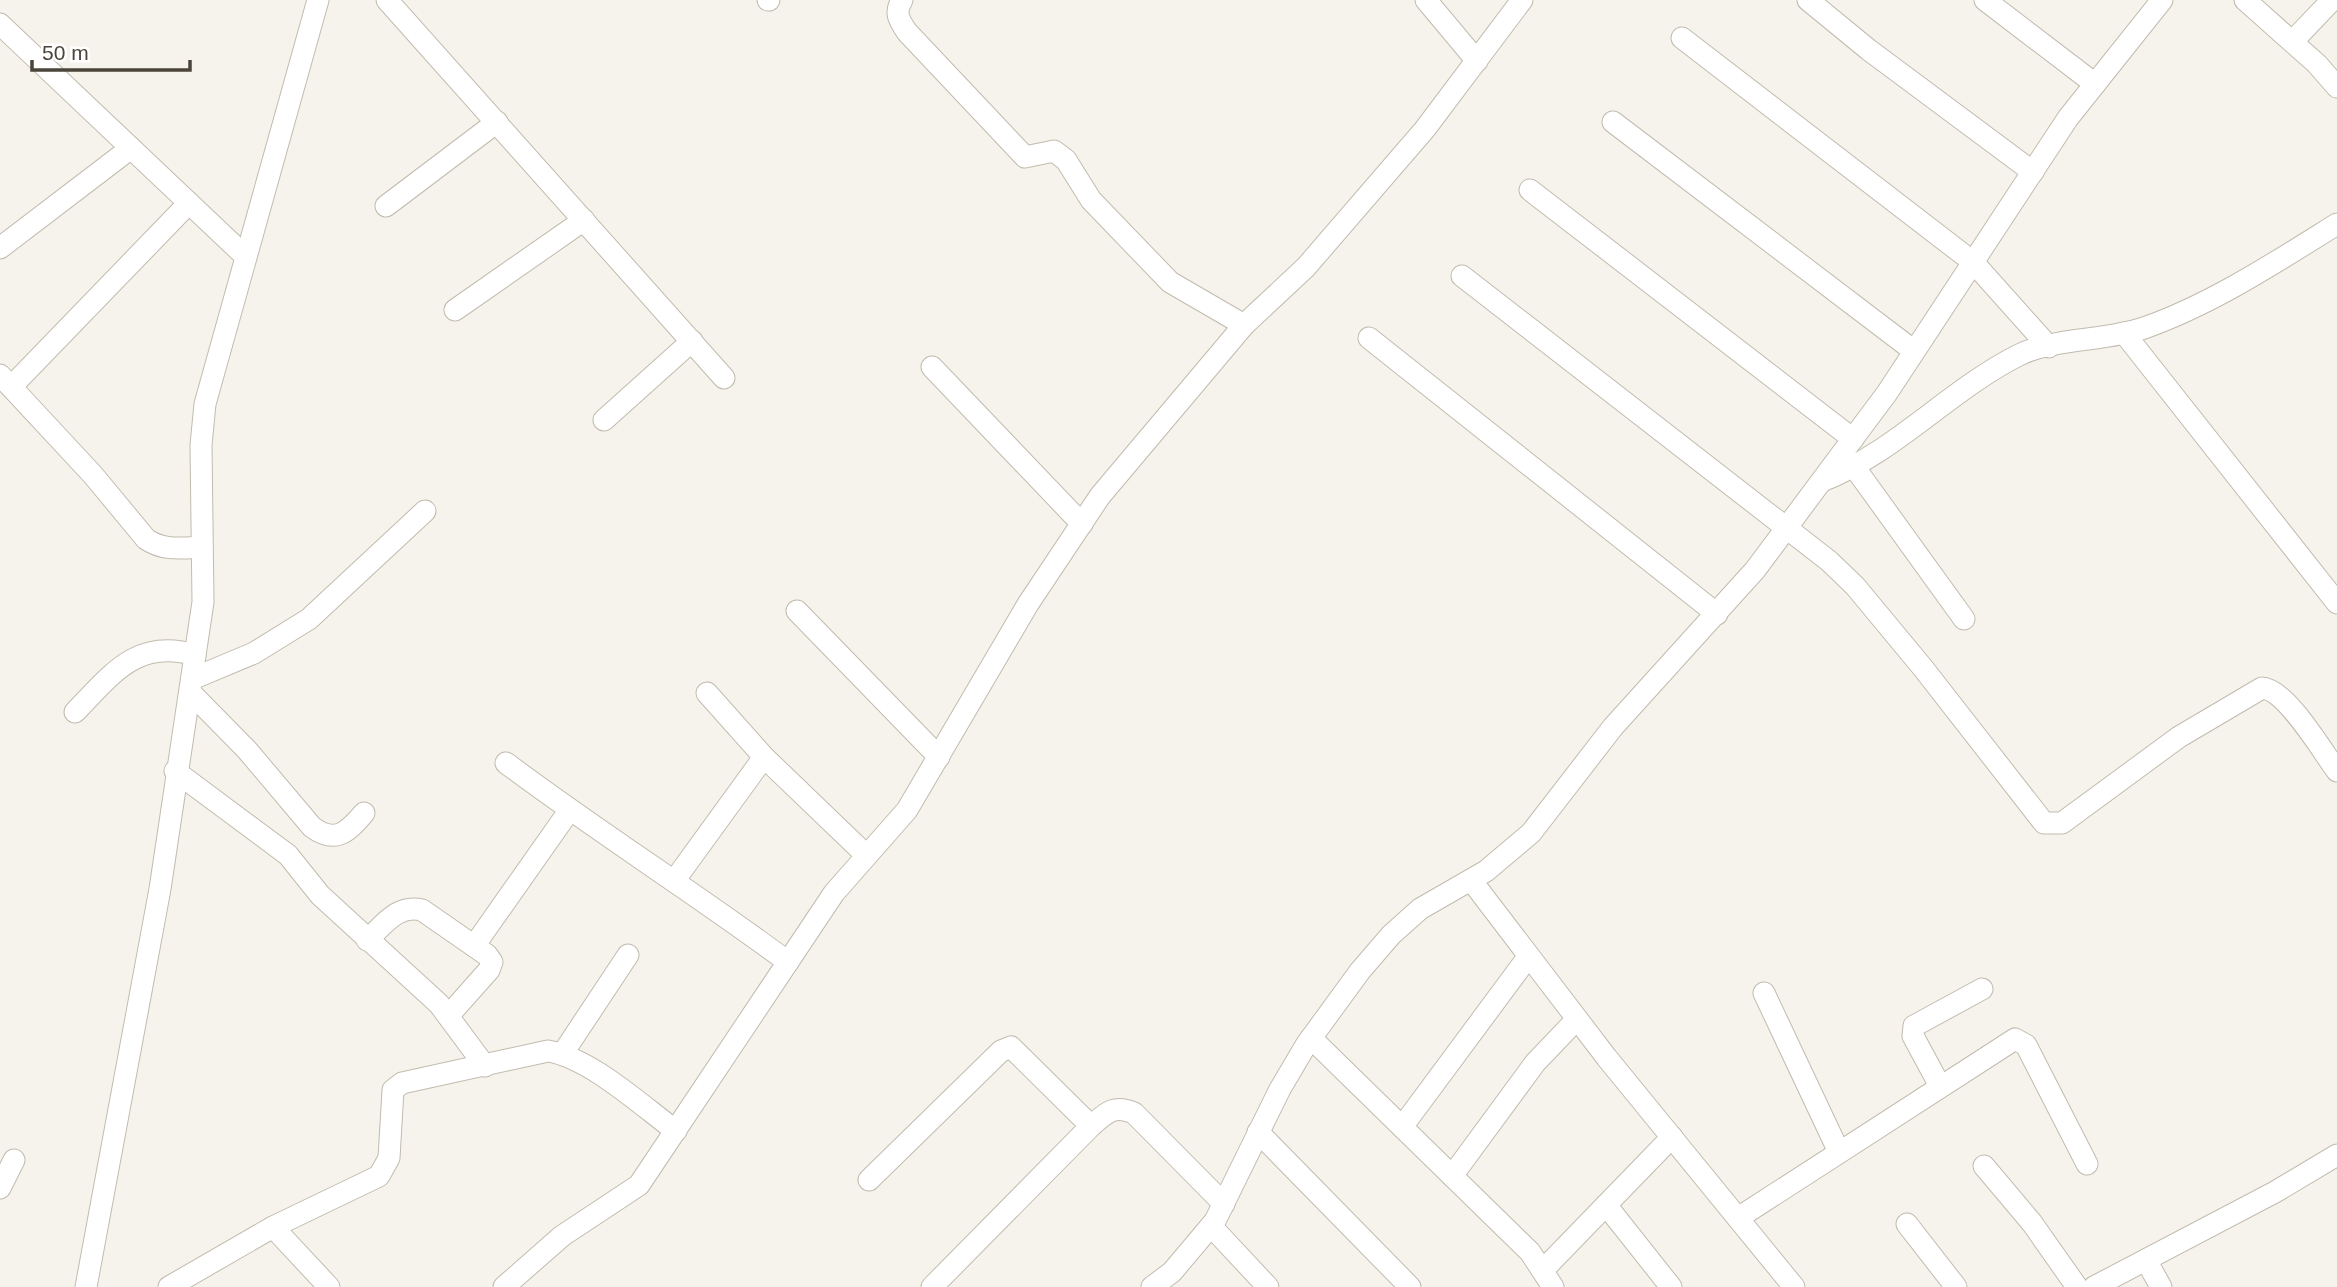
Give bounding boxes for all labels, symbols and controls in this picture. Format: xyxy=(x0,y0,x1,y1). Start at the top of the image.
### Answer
scale bar xyxy=(32,28,189,72)
text: 50 m xyxy=(42,41,89,64)

